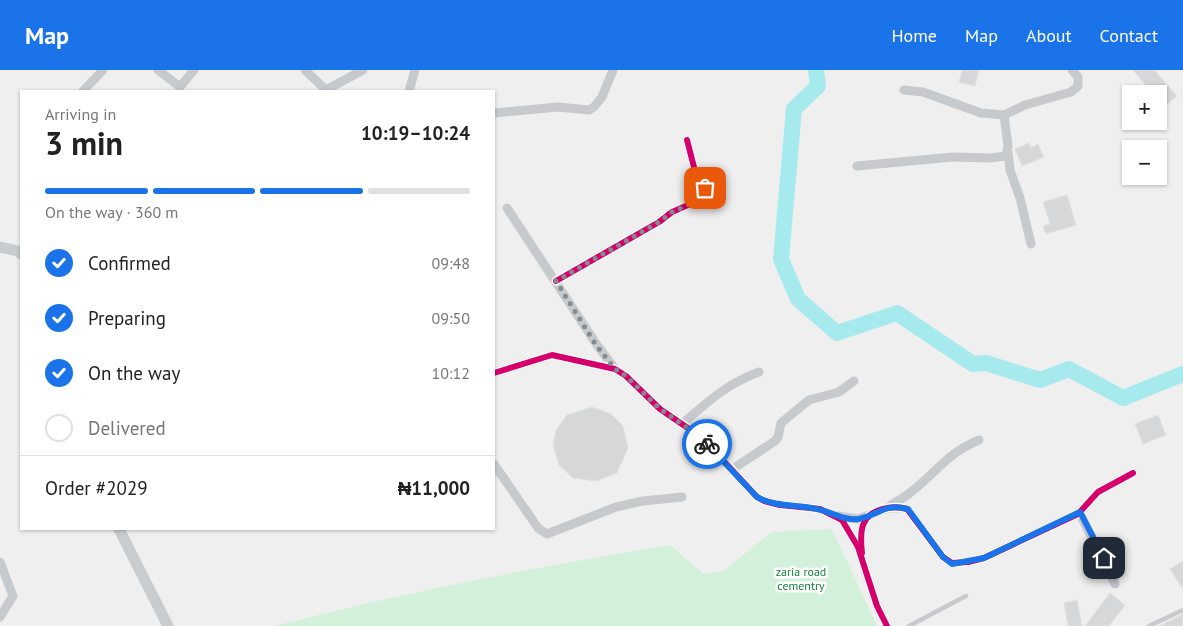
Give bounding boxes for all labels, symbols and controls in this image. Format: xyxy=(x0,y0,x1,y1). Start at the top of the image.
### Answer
text: Map xyxy=(25,20,69,51)
text: Home xyxy=(891,24,937,47)
text: Map xyxy=(965,24,998,47)
text: About xyxy=(1026,24,1072,47)
text: Contact xyxy=(1100,24,1158,47)
map controls xyxy=(1122,85,1167,185)
button: + xyxy=(1122,85,1167,130)
text: Arriving in xyxy=(45,104,116,124)
text: 10:19–10:24 xyxy=(361,121,470,145)
text: 3 min xyxy=(45,122,123,164)
button: − xyxy=(1122,140,1167,185)
pin xyxy=(684,167,726,209)
icon: bag xyxy=(691,174,719,202)
text: On the way · 360 m xyxy=(45,202,178,222)
icon: check xyxy=(45,249,73,277)
text: Confirmed xyxy=(88,251,171,275)
text: 09:48 xyxy=(432,253,470,273)
icon: check xyxy=(45,304,73,332)
text: Preparing xyxy=(88,306,166,330)
text: 09:50 xyxy=(432,308,470,328)
icon: check xyxy=(45,359,73,387)
text: On the way xyxy=(88,361,180,385)
text: 10:12 xyxy=(432,363,470,383)
text: Delivered xyxy=(88,416,166,440)
courier xyxy=(682,419,732,469)
icon: bike xyxy=(693,430,721,458)
text: Order #2029 xyxy=(45,476,148,500)
text: ₦11,000 xyxy=(398,476,470,500)
pin xyxy=(1083,537,1125,579)
icon: home xyxy=(1090,544,1118,572)
park label: zaria road cementry xyxy=(776,564,826,593)

